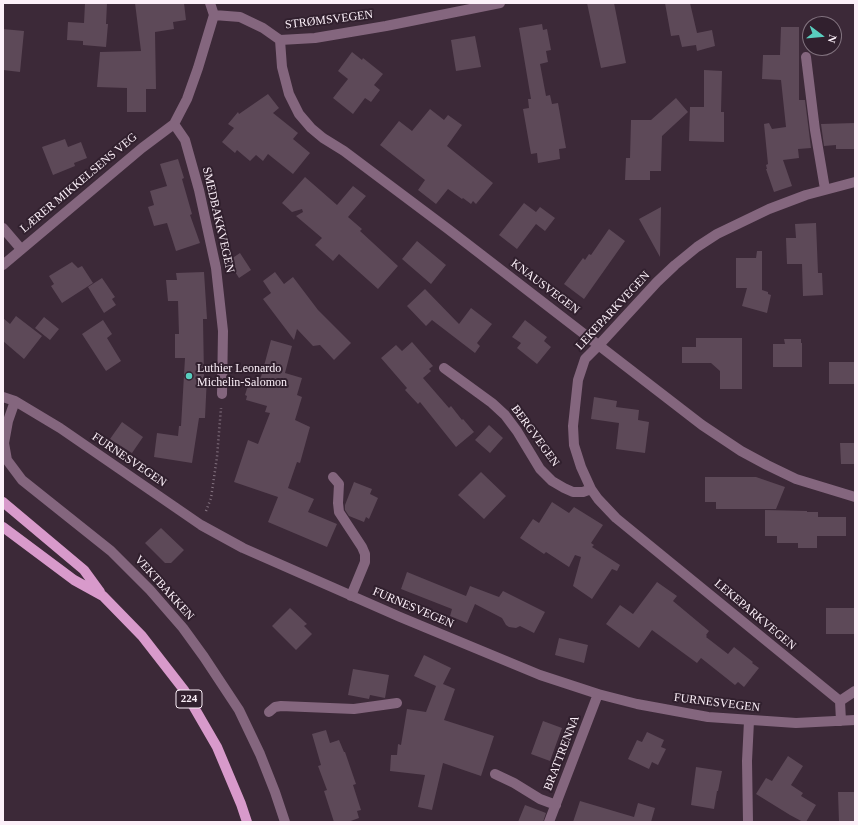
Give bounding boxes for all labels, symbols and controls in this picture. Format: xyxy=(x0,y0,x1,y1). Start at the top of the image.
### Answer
street label: STRØMSVEGEN xyxy=(284,7,374,33)
north arrow xyxy=(802,16,842,56)
text: N xyxy=(826,34,839,45)
street label: LÆRER MIKKELSENS VEG xyxy=(18,130,140,236)
street label: SMEDBAKKVEGEN xyxy=(199,166,237,274)
street label: KNAUSVEGEN xyxy=(508,257,582,317)
street label: LEKEPARKVEGEN xyxy=(573,269,653,353)
place label: Luthier Leonardo Michelin-Salomon xyxy=(197,362,287,390)
marker: Luthier Leonardo Michelin-Salomon xyxy=(184,371,194,381)
street label: BERGVEGEN xyxy=(508,402,562,470)
street label: FURNESVEGEN xyxy=(89,430,169,490)
street label: VEKTBAKKEN xyxy=(131,553,197,623)
street label: LEKEPARKVEGEN xyxy=(711,577,799,653)
street label: FURNESVEGEN xyxy=(370,584,456,632)
road number: 224 xyxy=(176,690,202,708)
street label: FURNESVEGEN xyxy=(673,691,761,715)
street label: BRATTRENNA xyxy=(541,713,583,793)

